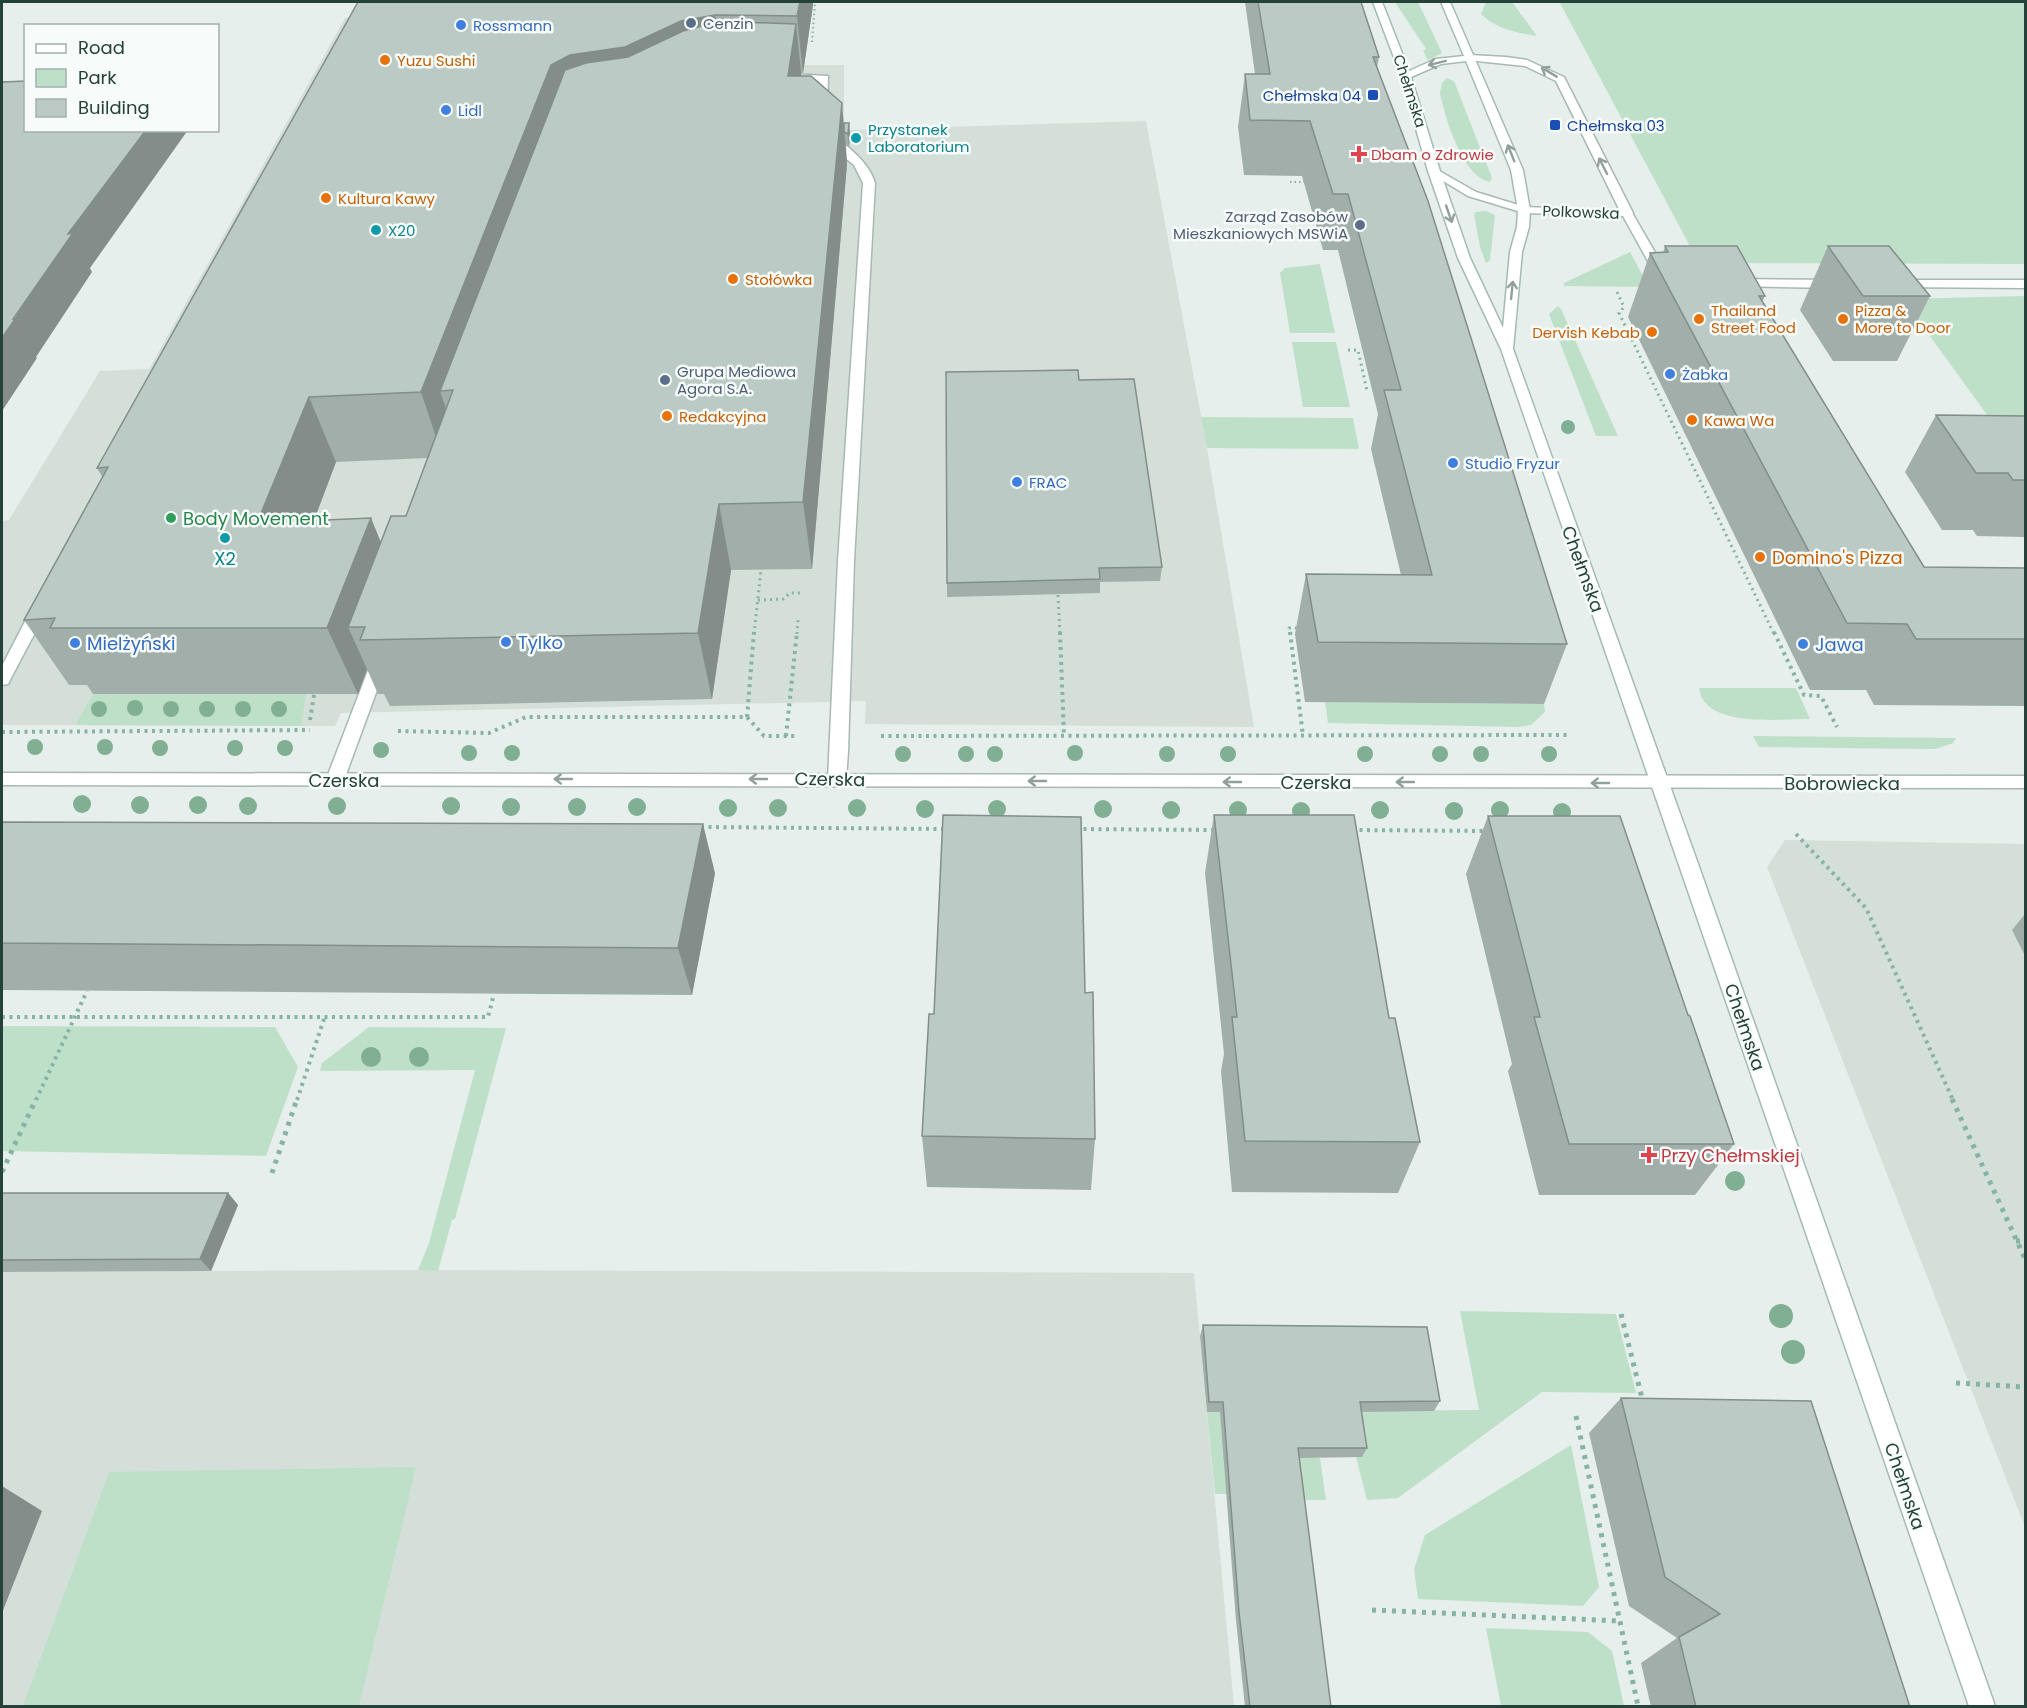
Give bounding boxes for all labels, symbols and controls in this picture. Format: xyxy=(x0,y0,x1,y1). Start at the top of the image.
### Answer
place label: Cenzin xyxy=(703,13,754,34)
place label: Rossmann xyxy=(473,15,552,36)
marker: Cenzin xyxy=(684,16,698,30)
marker: Rossmann xyxy=(454,18,468,32)
legend xyxy=(24,24,219,132)
text: Road xyxy=(78,35,125,60)
place label: Yuzu Sushi xyxy=(397,50,475,71)
street label: Chełmska xyxy=(1388,52,1432,130)
marker: Yuzu Sushi xyxy=(378,53,392,67)
one-way arrow xyxy=(1427,57,1446,69)
text: Park xyxy=(78,65,117,90)
one-way arrow xyxy=(1541,65,1558,77)
place label: Chełmska 04 xyxy=(1263,85,1361,106)
marker: Chełmska 04 xyxy=(1366,88,1380,102)
text: Building xyxy=(78,95,150,120)
place label: Lidl xyxy=(458,100,482,121)
marker: Lidl xyxy=(439,103,453,117)
place label: Chełmska 03 xyxy=(1567,115,1665,136)
marker: Chełmska 03 xyxy=(1548,118,1562,132)
place label: Przystanek Laboratorium xyxy=(868,119,970,157)
marker: Przystanek Laboratorium xyxy=(849,131,863,145)
place label: Dbam o Zdrowie xyxy=(1371,144,1494,165)
one-way arrow xyxy=(1504,145,1515,163)
marker: Dbam o Zdrowie xyxy=(1352,147,1366,161)
one-way arrow xyxy=(1597,158,1609,176)
place label: Kultura Kawy xyxy=(338,188,436,209)
marker: Kultura Kawy xyxy=(319,191,333,205)
street label: Polkowska xyxy=(1542,200,1620,224)
one-way arrow xyxy=(1445,204,1456,223)
place label: Zarząd Zasobów Mieszkaniowych MSWiA xyxy=(1173,206,1349,244)
marker: Zarząd Zasobów Mieszkaniowych MSWiA xyxy=(1353,218,1367,232)
place label: X20 xyxy=(388,220,415,241)
marker: X20 xyxy=(369,223,383,237)
place label: Stołówka xyxy=(745,269,812,290)
marker: Stołówka xyxy=(726,272,740,286)
one-way arrow xyxy=(1507,281,1518,301)
place label: Thailand Street Food xyxy=(1711,300,1796,338)
place label: Pizza & More to Door xyxy=(1855,300,1951,338)
marker: Thailand Street Food xyxy=(1692,312,1706,326)
marker: Pizza & More to Door xyxy=(1836,312,1850,326)
place label: Dervish Kebab xyxy=(1532,322,1640,343)
marker: Dervish Kebab xyxy=(1645,325,1659,339)
place label: Grupa Mediowa Agora S.A. xyxy=(677,361,796,399)
place label: Żabka xyxy=(1682,364,1728,385)
marker: Żabka xyxy=(1663,367,1677,381)
marker: Grupa Mediowa Agora S.A. xyxy=(658,373,672,387)
place label: Redakcyjna xyxy=(679,406,766,427)
marker: Redakcyjna xyxy=(660,409,674,423)
place label: Kawa Wa xyxy=(1704,410,1774,431)
marker: Kawa Wa xyxy=(1685,413,1699,427)
place label: Studio Fryzur xyxy=(1465,453,1560,474)
marker: Studio Fryzur xyxy=(1446,456,1460,470)
place label: FRAC xyxy=(1029,472,1067,493)
marker: FRAC xyxy=(1010,475,1024,489)
place label: Body Movement xyxy=(183,506,329,531)
marker: Body Movement xyxy=(164,511,178,525)
street label: Chełmska xyxy=(1556,522,1610,616)
marker: X2 xyxy=(218,531,232,545)
place label: Domino's Pizza xyxy=(1772,545,1903,570)
place label: X2 xyxy=(214,546,236,571)
marker: Domino's Pizza xyxy=(1753,550,1767,564)
place label: Tylko xyxy=(518,630,563,655)
place label: Mielżyński xyxy=(87,631,175,656)
place label: Jawa xyxy=(1815,632,1864,657)
marker: Tylko xyxy=(499,635,513,649)
marker: Mielżyński xyxy=(68,636,82,650)
marker: Jawa xyxy=(1796,637,1810,651)
street label: Czerska xyxy=(794,766,866,792)
street label: Czerska xyxy=(309,768,379,793)
street label: Czerska xyxy=(1281,770,1351,795)
street label: Bobrowiecka xyxy=(1784,771,1900,796)
one-way arrow xyxy=(554,773,574,785)
one-way arrow xyxy=(749,773,769,785)
one-way arrow xyxy=(1028,776,1048,787)
one-way arrow xyxy=(1223,776,1243,788)
one-way arrow xyxy=(1396,776,1416,788)
one-way arrow xyxy=(1591,777,1611,789)
street label: Chełmska xyxy=(1718,980,1772,1074)
place label: Przy Chełmskiej xyxy=(1661,1143,1800,1168)
marker: Przy Chełmskiej xyxy=(1642,1148,1656,1162)
street label: Chełmska xyxy=(1878,1439,1932,1533)

